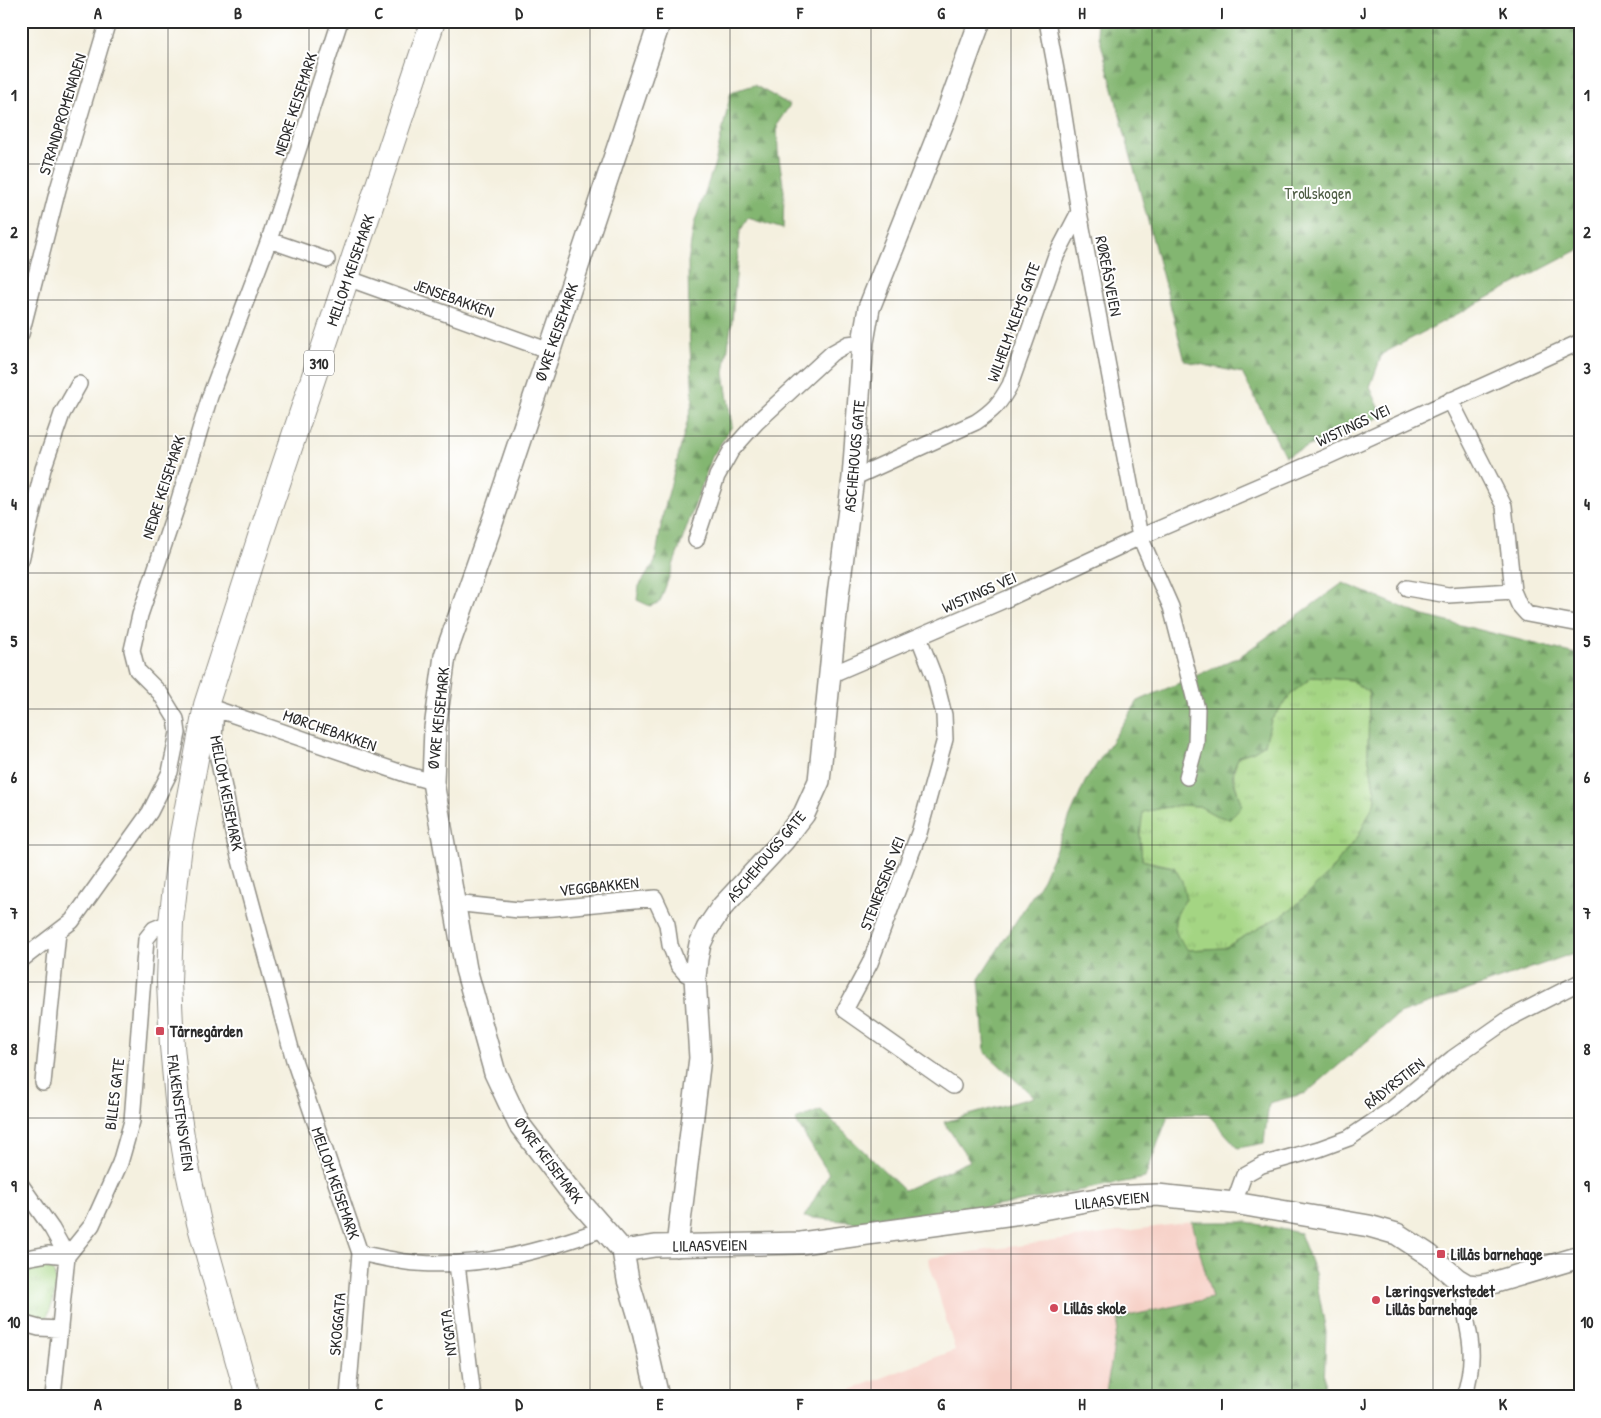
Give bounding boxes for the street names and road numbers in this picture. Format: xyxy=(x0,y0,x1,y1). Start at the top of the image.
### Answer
street label: NEDRE KEISEMARK xyxy=(268,49,322,159)
street label: STRANDPROMENADEN xyxy=(33,51,91,177)
street label: MELLOM KEISEMARK xyxy=(321,210,380,329)
street label: RØREÅSVEIEN xyxy=(1090,234,1128,318)
street label: WILHELM KLEMS GATE xyxy=(981,259,1045,385)
street label: JENSEBAKKEN xyxy=(411,273,497,323)
street label: ØVRE KEISEMARK xyxy=(529,279,583,384)
road number: 310 xyxy=(304,350,334,376)
street label: WISTINGS VEI xyxy=(1312,398,1394,452)
street label: ASCHEHOUGS GATE xyxy=(838,399,870,513)
street label: NEDRE KEISEMARK xyxy=(136,432,190,542)
street label: WISTINGS VEI xyxy=(938,566,1020,618)
street label: ØVRE KEISEMARK xyxy=(422,665,454,770)
street label: MØRCHEBAKKEN xyxy=(280,704,380,756)
street label: MELLOM KEISEMARK xyxy=(205,733,249,853)
street label: ASCHEHOUGS GATE xyxy=(721,806,811,906)
street label: STENERSENS VEI xyxy=(854,833,910,933)
street label: VEGGBAKKEN xyxy=(558,871,640,901)
street label: RÅDYRSTIEN xyxy=(1359,1052,1429,1114)
street label: FALKENSTENSVEIEN xyxy=(162,1053,200,1172)
street label: BILLES GATE xyxy=(99,1057,129,1131)
street label: ØVRE KEISEMARK xyxy=(509,1112,589,1208)
street label: MELLOM KEISEMARK xyxy=(307,1124,366,1243)
street label: LILAASVEIEN xyxy=(1074,1185,1150,1215)
street label: LILAASVEIEN xyxy=(673,1233,747,1257)
street label: SKOGGATA xyxy=(323,1291,351,1356)
street label: NYGATA xyxy=(434,1308,462,1357)

